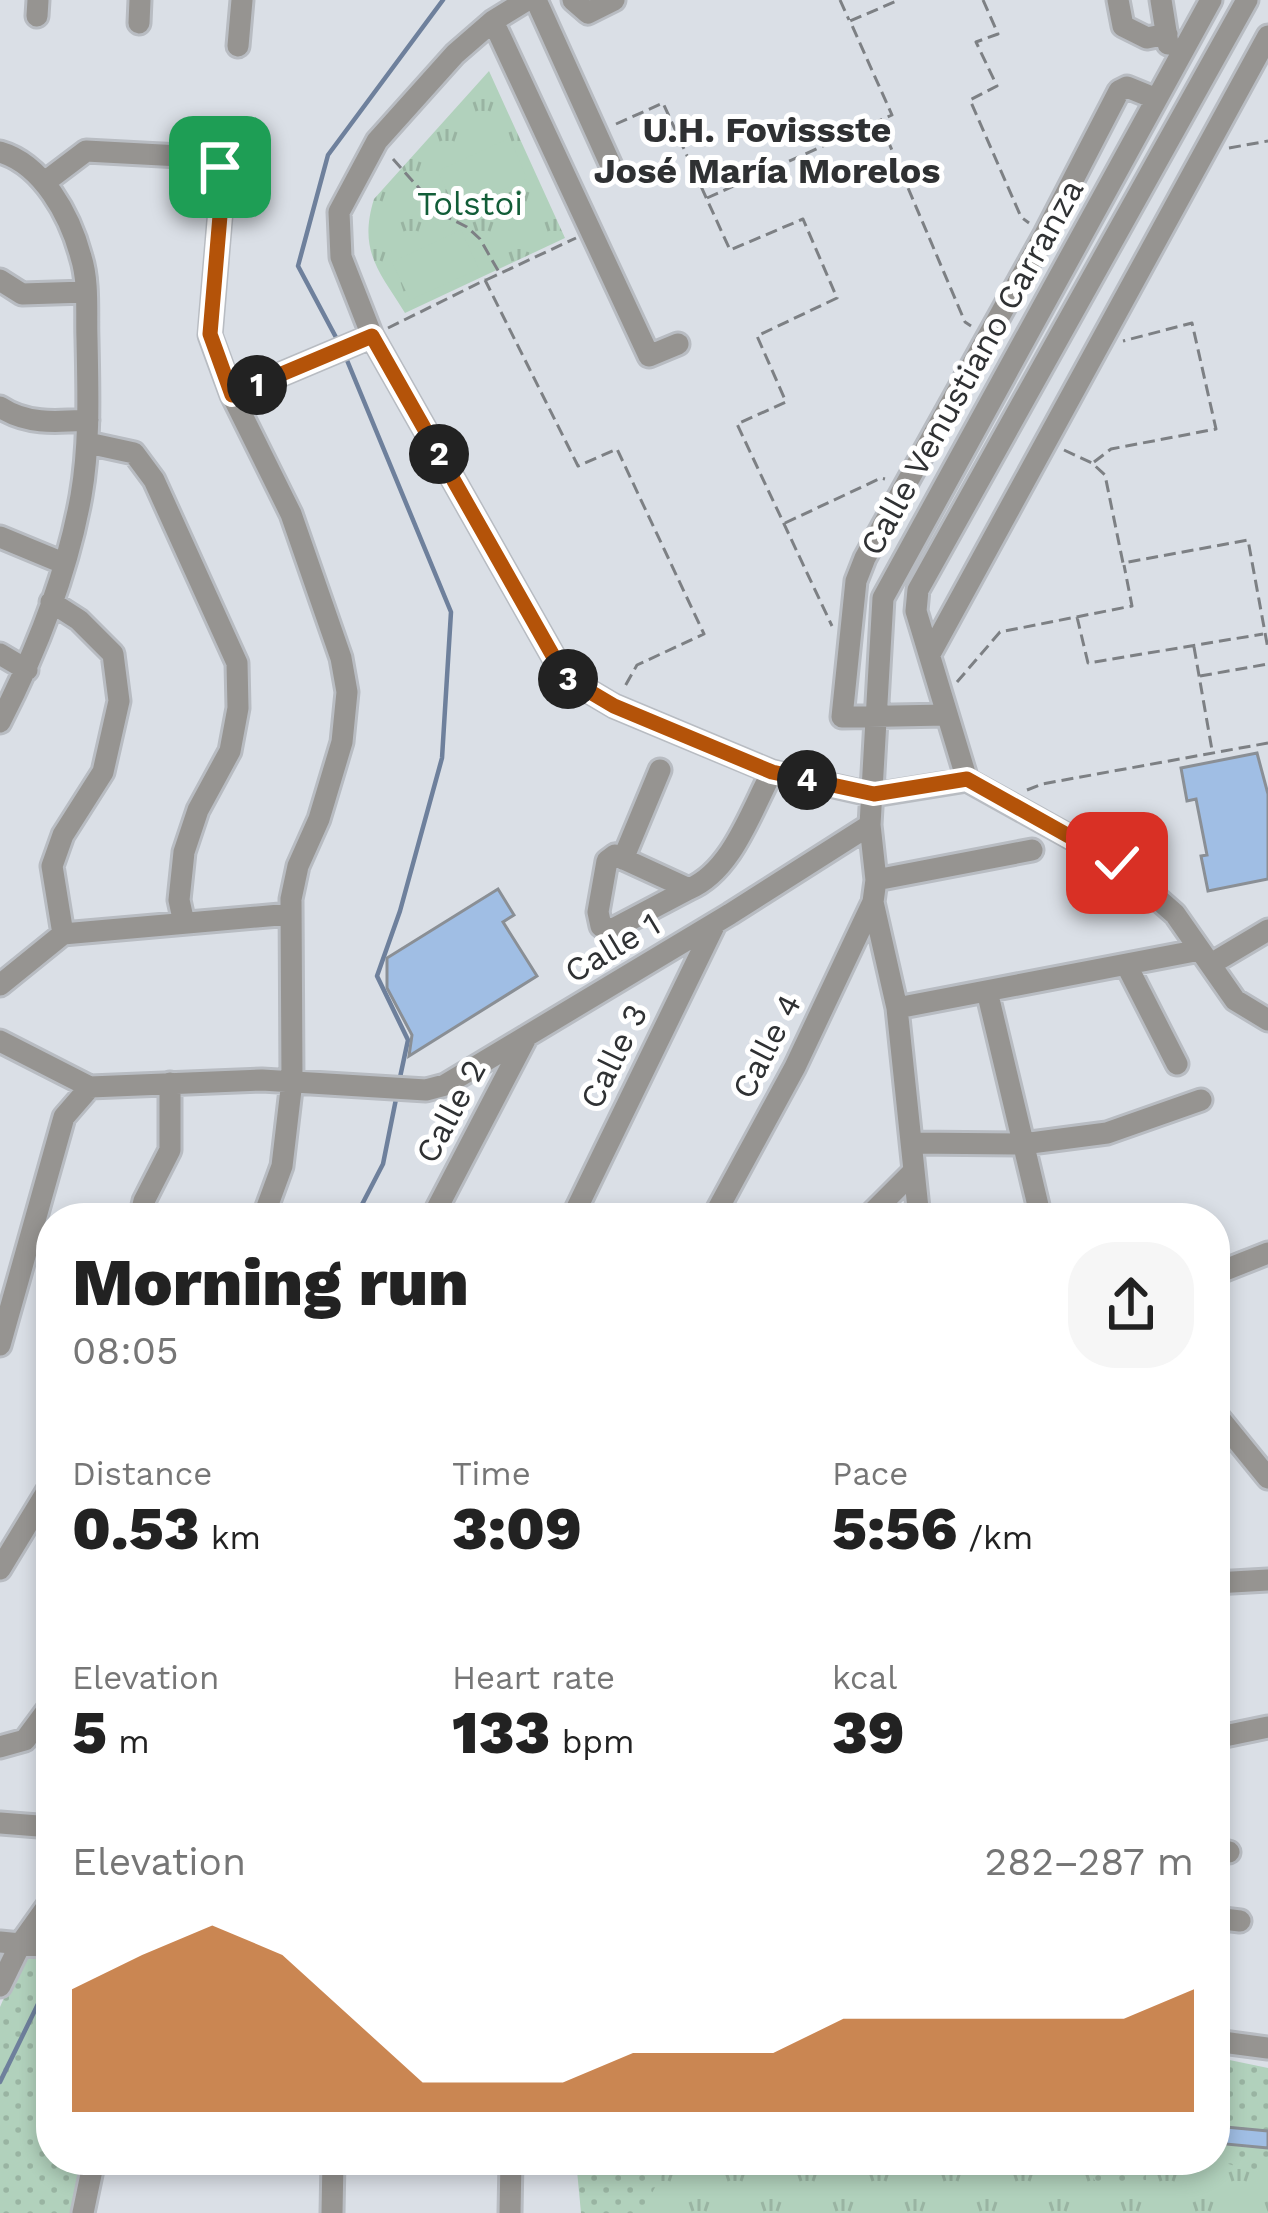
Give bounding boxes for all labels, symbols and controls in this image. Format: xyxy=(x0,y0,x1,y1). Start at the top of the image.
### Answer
district label: U.H. Fovissste José María Morelos xyxy=(593,109,941,192)
pin xyxy=(169,116,271,218)
icon: arrive xyxy=(187,134,253,200)
street label: Calle Venustiano Carranza xyxy=(852,172,1091,562)
park label: Tolstoi xyxy=(417,184,523,223)
pin: 1 xyxy=(227,355,287,415)
text: 1 xyxy=(250,365,264,404)
pin: 2 xyxy=(409,424,469,484)
text: 2 xyxy=(429,434,449,473)
pin: 3 xyxy=(538,649,598,709)
text: 3 xyxy=(558,659,578,698)
pin: 4 xyxy=(777,750,837,810)
text: 4 xyxy=(796,760,818,799)
pin xyxy=(1066,812,1168,914)
icon: check xyxy=(1084,830,1150,896)
street label: Calle 1 xyxy=(558,904,667,991)
street label: Calle 4 xyxy=(724,987,809,1105)
street label: Calle 3 xyxy=(572,998,655,1115)
street label: Calle 2 xyxy=(407,1053,494,1169)
button: share xyxy=(1068,1242,1194,1368)
text: Morning run xyxy=(72,1244,469,1321)
text: 08:05 xyxy=(72,1328,179,1373)
text: Distance xyxy=(72,1454,212,1493)
text: Time xyxy=(452,1454,531,1493)
text: Pace xyxy=(832,1454,908,1493)
text: 0.53 xyxy=(72,1493,200,1564)
text: 3:09 xyxy=(452,1493,582,1564)
text: 5:56 xyxy=(832,1493,957,1564)
text: km xyxy=(200,1518,261,1557)
text: /km xyxy=(957,1518,1033,1557)
text: Elevation xyxy=(72,1658,219,1697)
text: Heart rate xyxy=(452,1658,615,1697)
text: kcal xyxy=(832,1658,897,1697)
text: 5 xyxy=(72,1697,107,1768)
text: 133 xyxy=(452,1697,550,1768)
text: 39 xyxy=(832,1697,905,1768)
text: m xyxy=(107,1722,150,1761)
text: bpm xyxy=(550,1722,635,1761)
text: Elevation xyxy=(72,1839,246,1884)
text: 282–287 m xyxy=(985,1839,1194,1884)

